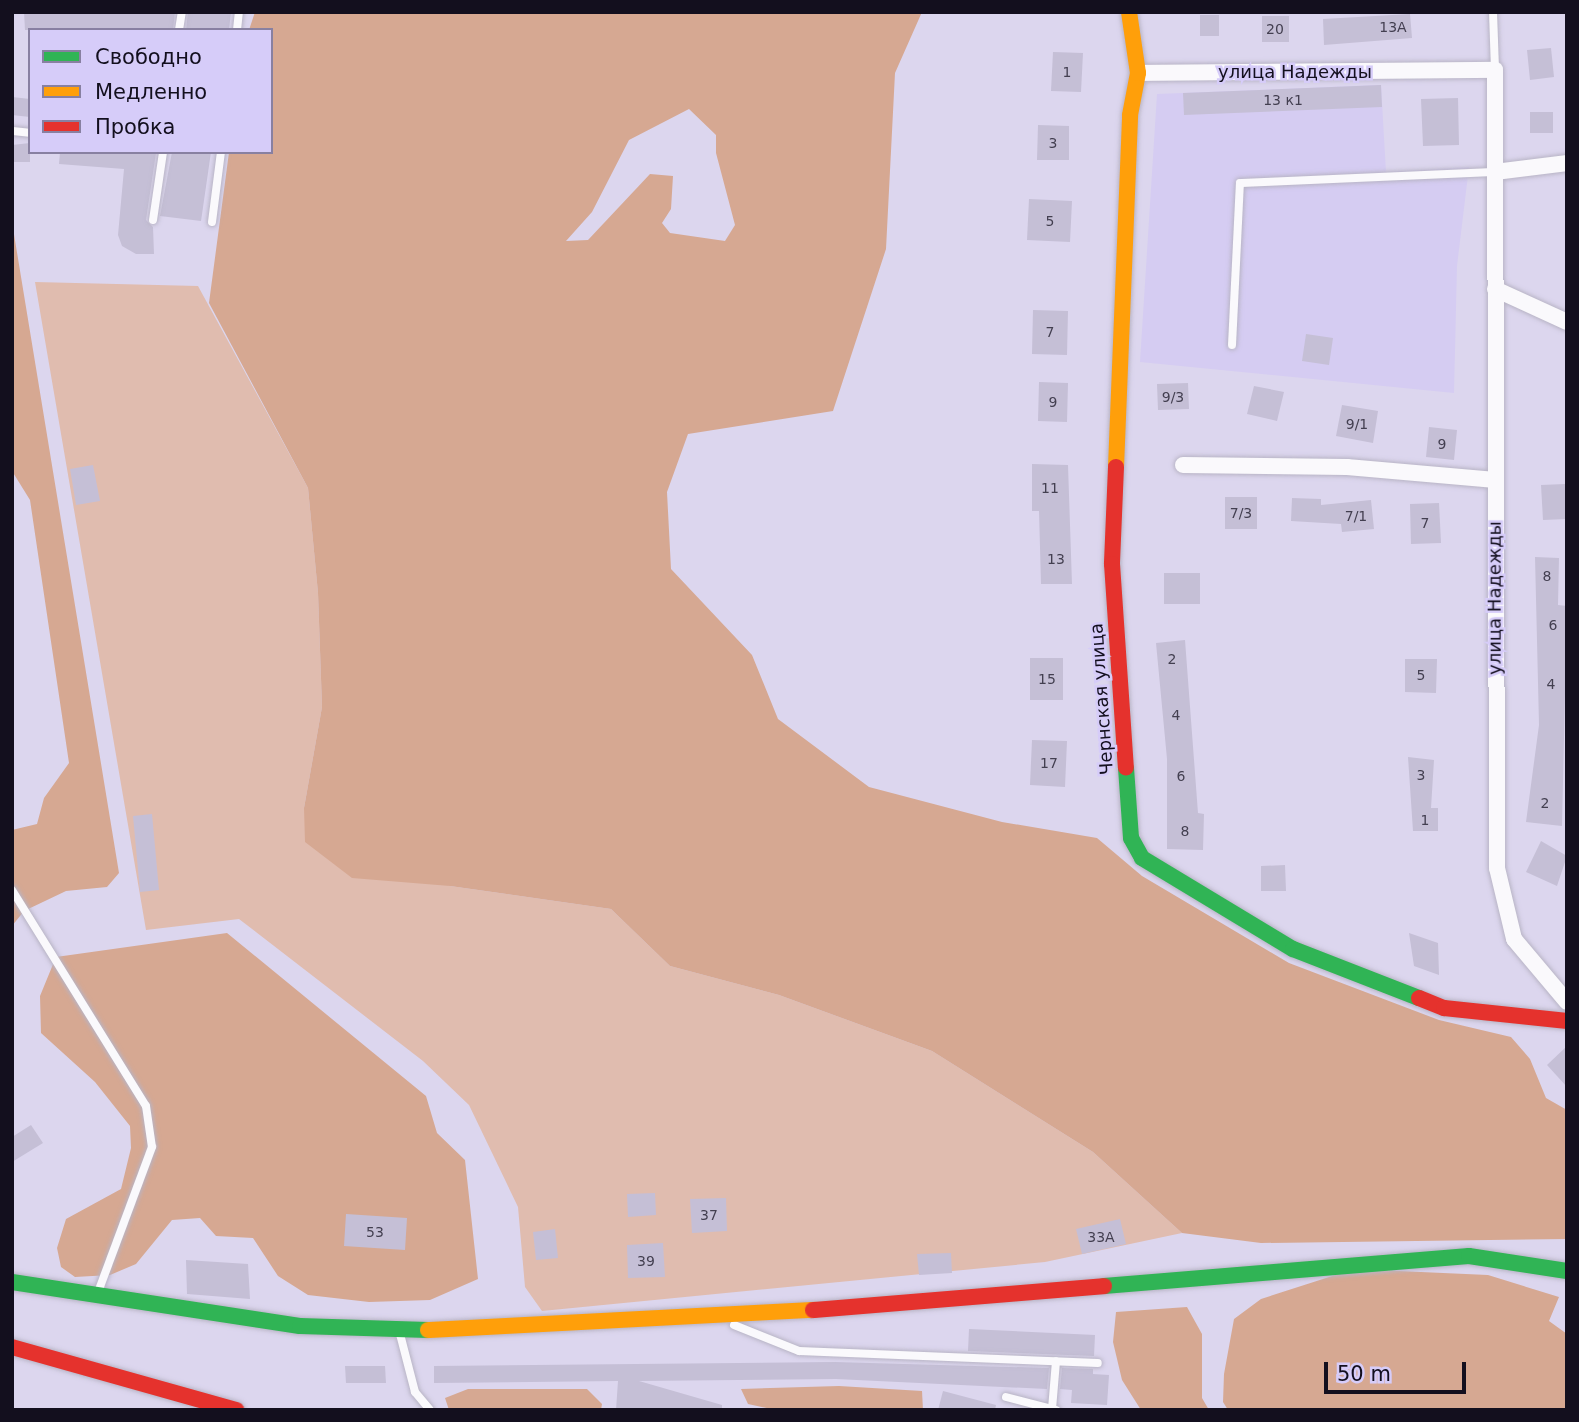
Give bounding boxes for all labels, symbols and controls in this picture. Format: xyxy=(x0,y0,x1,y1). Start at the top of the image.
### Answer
house number: 13А xyxy=(1379,19,1407,35)
house number: 20 xyxy=(1266,21,1284,37)
legend xyxy=(28,28,273,154)
text: Свободно xyxy=(95,45,202,69)
street label: улица Надежды xyxy=(1218,61,1372,83)
house number: 1 xyxy=(1063,64,1071,80)
text: Медленно xyxy=(95,80,207,104)
house number: 13 к1 xyxy=(1263,92,1303,108)
text: Пробка xyxy=(95,115,175,139)
house number: 3 xyxy=(1049,135,1057,151)
house number: 5 xyxy=(1046,213,1054,229)
house number: 7 xyxy=(1046,324,1054,340)
house number: 9/3 xyxy=(1162,389,1184,405)
house number: 9 xyxy=(1049,394,1057,410)
house number: 9/1 xyxy=(1346,416,1368,432)
house number: 9 xyxy=(1438,436,1446,452)
house number: 11 xyxy=(1041,480,1059,496)
house number: 7/3 xyxy=(1230,505,1252,521)
house number: 7/1 xyxy=(1345,508,1367,524)
house number: 7 xyxy=(1421,515,1429,531)
street label: улица Надежды xyxy=(1484,521,1506,675)
house number: 13 xyxy=(1047,551,1065,567)
house number: 8 xyxy=(1543,568,1551,584)
house number: 6 xyxy=(1549,617,1557,633)
street label: Чернская улица xyxy=(1086,622,1118,776)
house number: 2 xyxy=(1168,651,1176,667)
house number: 5 xyxy=(1417,667,1425,683)
house number: 15 xyxy=(1038,671,1056,687)
house number: 4 xyxy=(1547,676,1555,692)
house number: 4 xyxy=(1172,707,1180,723)
house number: 17 xyxy=(1040,755,1058,771)
house number: 3 xyxy=(1417,767,1425,783)
house number: 6 xyxy=(1177,768,1185,784)
house number: 2 xyxy=(1541,795,1549,811)
house number: 1 xyxy=(1421,812,1429,828)
house number: 8 xyxy=(1181,823,1189,839)
house number: 37 xyxy=(700,1207,718,1223)
house number: 53 xyxy=(366,1224,384,1240)
house number: 33А xyxy=(1087,1229,1115,1245)
house number: 39 xyxy=(637,1253,655,1269)
scale bar xyxy=(1327,1348,1469,1392)
text: 50 m xyxy=(1337,1362,1391,1386)

